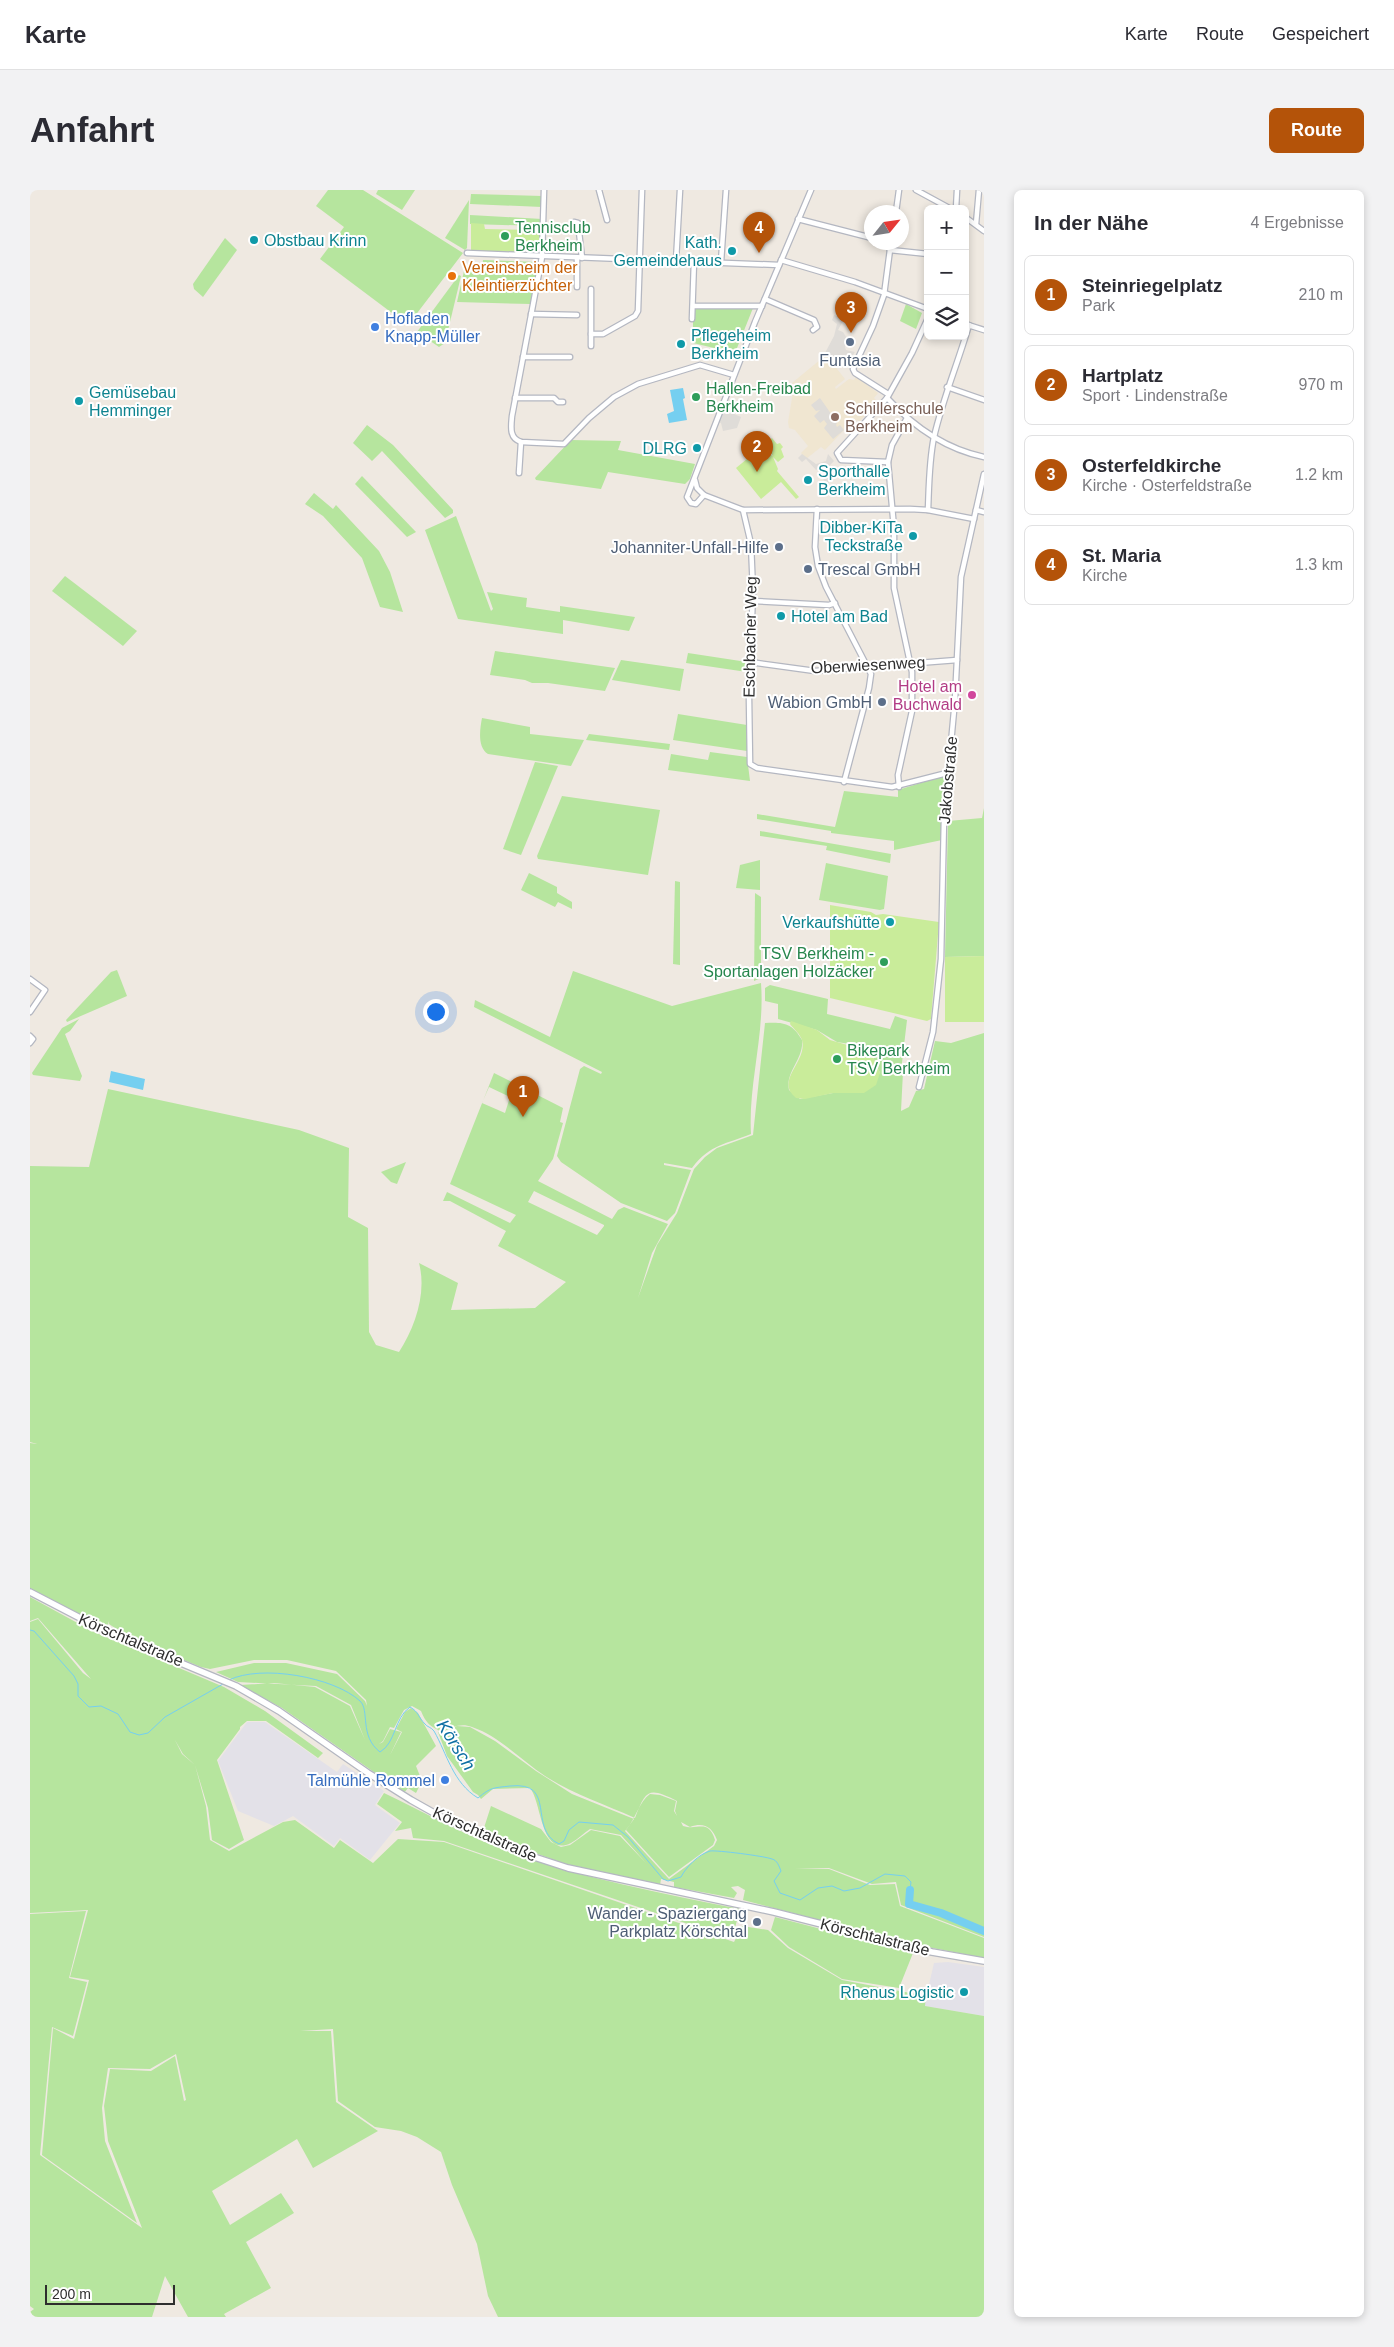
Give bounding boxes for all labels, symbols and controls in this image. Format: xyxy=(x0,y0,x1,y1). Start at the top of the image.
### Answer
text: Karte xyxy=(25,21,86,48)
text: Karte xyxy=(1125,24,1168,44)
text: Route xyxy=(1196,24,1244,44)
text: Gespeichert xyxy=(1272,24,1369,44)
button: Route xyxy=(1269,108,1364,153)
text: Anfahrt xyxy=(30,110,154,149)
north arrow xyxy=(864,205,909,250)
map controls xyxy=(924,205,969,340)
button: + xyxy=(924,205,969,250)
text: In der Nähe xyxy=(1034,211,1148,234)
pin: 4 xyxy=(743,212,775,253)
text: 4 Ergebnisse xyxy=(1251,214,1344,231)
place label: Tennisclub Berkheim xyxy=(515,219,591,254)
marker: Tennisclub Berkheim xyxy=(499,230,511,242)
place label: Obstbau Krinn xyxy=(264,232,366,249)
marker: Obstbau Krinn xyxy=(248,234,260,246)
place label: Kath. Gemeindehaus xyxy=(613,234,722,269)
marker: Kath. Gemeindehaus xyxy=(726,245,738,257)
button: − xyxy=(924,250,969,295)
place label: Vereinsheim der Kleintierzüchter xyxy=(462,259,578,294)
marker: Vereinsheim der Kleintierzüchter xyxy=(446,270,458,282)
text: Steinriegelplatz xyxy=(1082,275,1222,296)
text: 1 xyxy=(1047,286,1055,303)
text: 210 m xyxy=(1299,286,1343,303)
pin: 3 xyxy=(835,292,867,333)
button: layers xyxy=(924,295,969,340)
text: Park xyxy=(1082,297,1115,314)
place label: Hofladen Knapp-Müller xyxy=(385,310,481,345)
marker: Hofladen Knapp-Müller xyxy=(369,321,381,333)
place label: Pflegeheim Berkheim xyxy=(691,327,771,362)
marker: Funtasia xyxy=(844,336,856,348)
marker: Pflegeheim Berkheim xyxy=(675,338,687,350)
place label: Funtasia xyxy=(819,352,881,369)
text: Hartplatz xyxy=(1082,365,1163,386)
text: 2 xyxy=(1047,376,1055,393)
text: 970 m xyxy=(1299,376,1343,393)
place label: Hallen-Freibad Berkheim xyxy=(706,380,811,415)
place label: Gemüsebau Hemminger xyxy=(89,384,176,419)
text: Sport · Lindenstraße xyxy=(1082,387,1228,404)
marker: Hallen-Freibad Berkheim xyxy=(690,391,702,403)
marker: Gemüsebau Hemminger xyxy=(73,395,85,407)
place label: Schillerschule Berkheim xyxy=(845,400,944,435)
marker: Schillerschule Berkheim xyxy=(829,411,841,423)
pin: 2 xyxy=(741,431,773,472)
place label: DLRG xyxy=(643,440,687,457)
marker: DLRG xyxy=(691,442,703,454)
text: Osterfeldkirche xyxy=(1082,455,1221,476)
place label: Sporthalle Berkheim xyxy=(818,463,890,498)
text: 3 xyxy=(1047,466,1055,483)
text: 1.2 km xyxy=(1295,466,1343,483)
marker: Sporthalle Berkheim xyxy=(802,474,814,486)
text: Kirche · Osterfeldstraße xyxy=(1082,477,1252,494)
place label: Dibber-KiTa Teckstraße xyxy=(819,519,903,554)
marker: Dibber-KiTa Teckstraße xyxy=(907,530,919,542)
place label: Johanniter-Unfall-Hilfe xyxy=(611,539,769,556)
marker: Johanniter-Unfall-Hilfe xyxy=(773,541,785,553)
text: St. Maria xyxy=(1082,545,1161,566)
text: 4 xyxy=(1047,556,1055,573)
text: 1.3 km xyxy=(1295,556,1343,573)
place label: Trescal GmbH xyxy=(818,561,921,578)
marker: Trescal GmbH xyxy=(802,563,814,575)
text: Kirche xyxy=(1082,567,1127,584)
street label: Eschbacher Weg xyxy=(740,576,760,698)
place label: Hotel am Bad xyxy=(791,608,888,625)
marker: Hotel am Bad xyxy=(775,610,787,622)
street label: Oberwiesenweg xyxy=(810,654,926,676)
place label: Hotel am Buchwald xyxy=(893,678,962,713)
marker: Hotel am Buchwald xyxy=(966,689,978,701)
place label: Wabion GmbH xyxy=(768,694,872,711)
marker: Wabion GmbH xyxy=(876,696,888,708)
street label: Jakobstraße xyxy=(936,735,960,825)
place label: Verkaufshütte xyxy=(782,914,880,931)
marker: Verkaufshütte xyxy=(884,916,896,928)
place label: TSV Berkheim - Sportanlagen Holzäcker xyxy=(703,945,875,980)
marker: TSV Berkheim - Sportanlagen Holzäcker xyxy=(878,956,890,968)
your location xyxy=(423,999,449,1025)
place label: Bikepark TSV Berkheim xyxy=(847,1042,950,1077)
marker: Bikepark TSV Berkheim xyxy=(831,1053,843,1065)
pin: 1 xyxy=(507,1076,539,1117)
street label: Körschtalstraße xyxy=(76,1610,186,1670)
water label: Körsch xyxy=(433,1716,479,1774)
place label: Talmühle Rommel xyxy=(307,1772,435,1789)
marker: Talmühle Rommel xyxy=(439,1774,451,1786)
street label: Körschtalstraße xyxy=(430,1803,540,1865)
place label: Wander - Spaziergang Parkplatz Körschtal xyxy=(588,1905,747,1940)
street label: Körschtalstraße xyxy=(819,1915,932,1959)
marker: Wander - Spaziergang Parkplatz Körschtal xyxy=(751,1916,763,1928)
place label: Rhenus Logistic xyxy=(840,1984,954,2001)
marker: Rhenus Logistic xyxy=(958,1986,970,1998)
scale bar xyxy=(45,2282,175,2305)
text: 200 m xyxy=(52,2286,91,2302)

